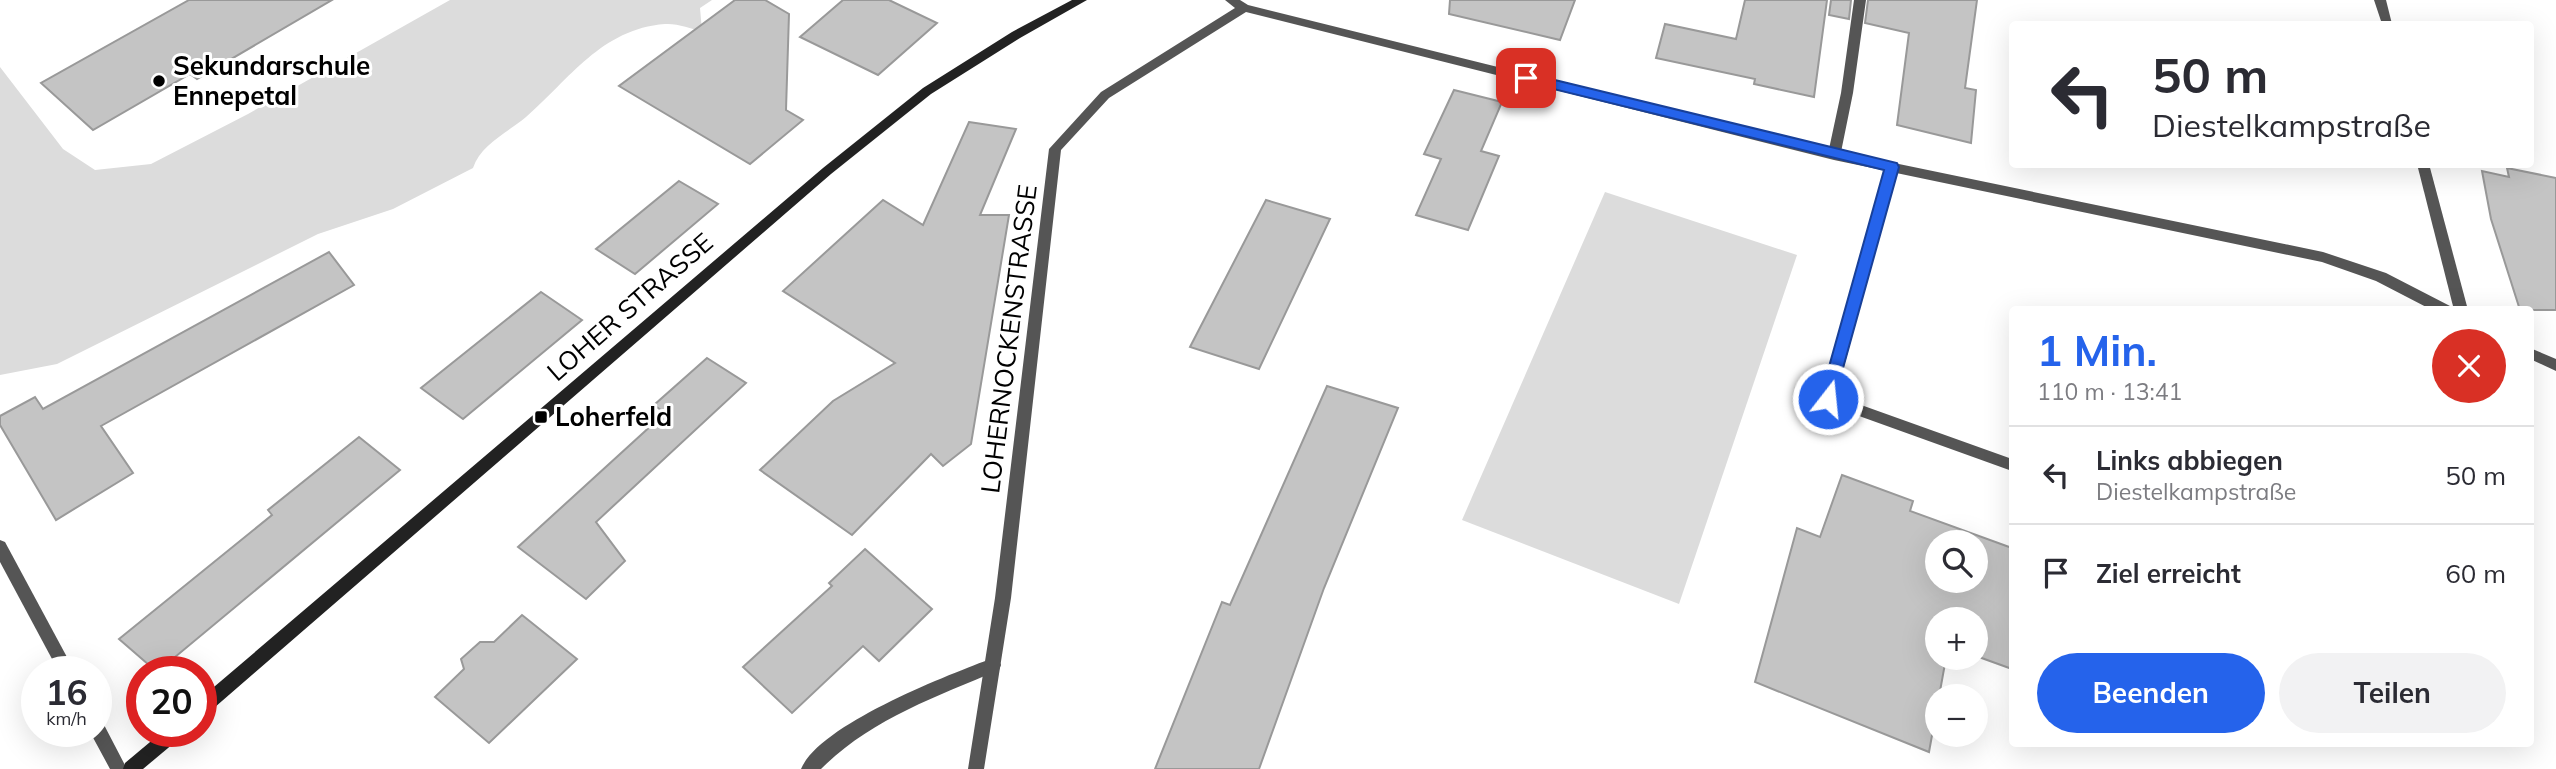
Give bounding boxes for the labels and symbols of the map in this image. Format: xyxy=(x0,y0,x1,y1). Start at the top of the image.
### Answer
pin xyxy=(1496,48,1556,108)
place label: Sekundarschule Ennepetal xyxy=(173,49,370,112)
marker: Sekundarschule Ennepetal xyxy=(151,73,167,89)
street label: LOHERNOCKENSTRASSE xyxy=(973,183,1044,495)
street label: LOHER STRASSE xyxy=(540,226,719,388)
position arrow xyxy=(1791,362,1865,436)
place label: Loherfeld xyxy=(555,400,672,433)
marker: Loherfeld xyxy=(533,409,549,425)
speed limit sign: 20 xyxy=(126,656,217,747)

